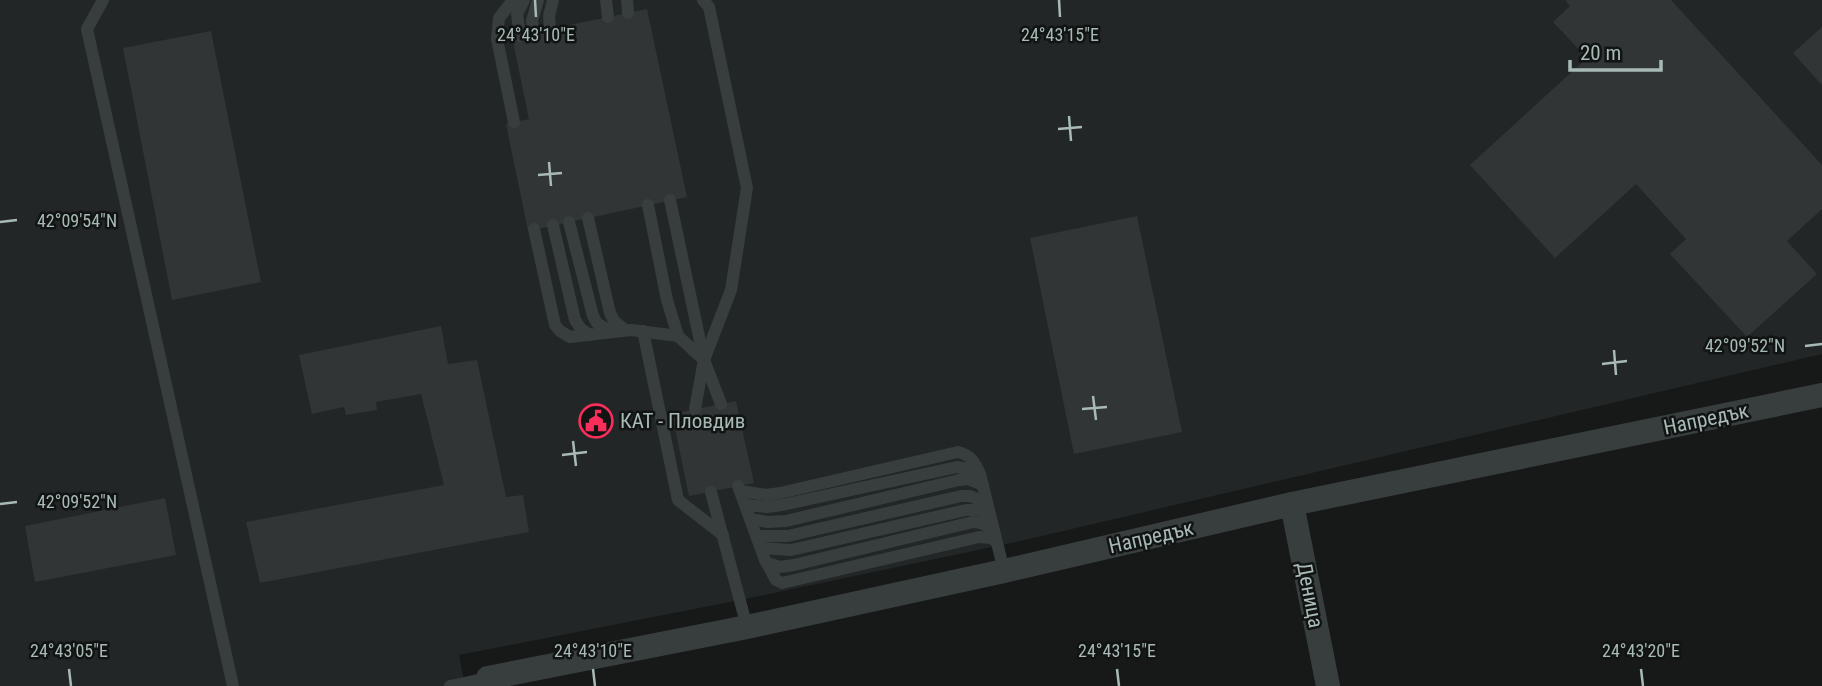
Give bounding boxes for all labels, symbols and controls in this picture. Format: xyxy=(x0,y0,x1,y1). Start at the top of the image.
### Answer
text: 24°43'10"E xyxy=(497,24,575,45)
text: 24°43'15"E xyxy=(1021,24,1099,45)
scale bar xyxy=(1570,28,1661,72)
text: 20 m xyxy=(1580,41,1621,65)
text: 42°09'54"N xyxy=(37,210,117,231)
text: 42°09'52"N xyxy=(1705,335,1785,356)
street label: Напредък xyxy=(1661,398,1751,440)
public building icon: КАТ - Пловдив xyxy=(577,402,615,440)
place label: КАТ - Пловдив xyxy=(620,409,745,433)
text: 42°09'52"N xyxy=(37,491,117,512)
street label: Напредък xyxy=(1106,516,1196,558)
street label: Деница xyxy=(1292,560,1328,630)
text: 24°43'05"E xyxy=(30,640,108,661)
text: 24°43'10"E xyxy=(554,640,632,661)
text: 24°43'15"E xyxy=(1078,640,1156,661)
text: 24°43'20"E xyxy=(1602,640,1680,661)

